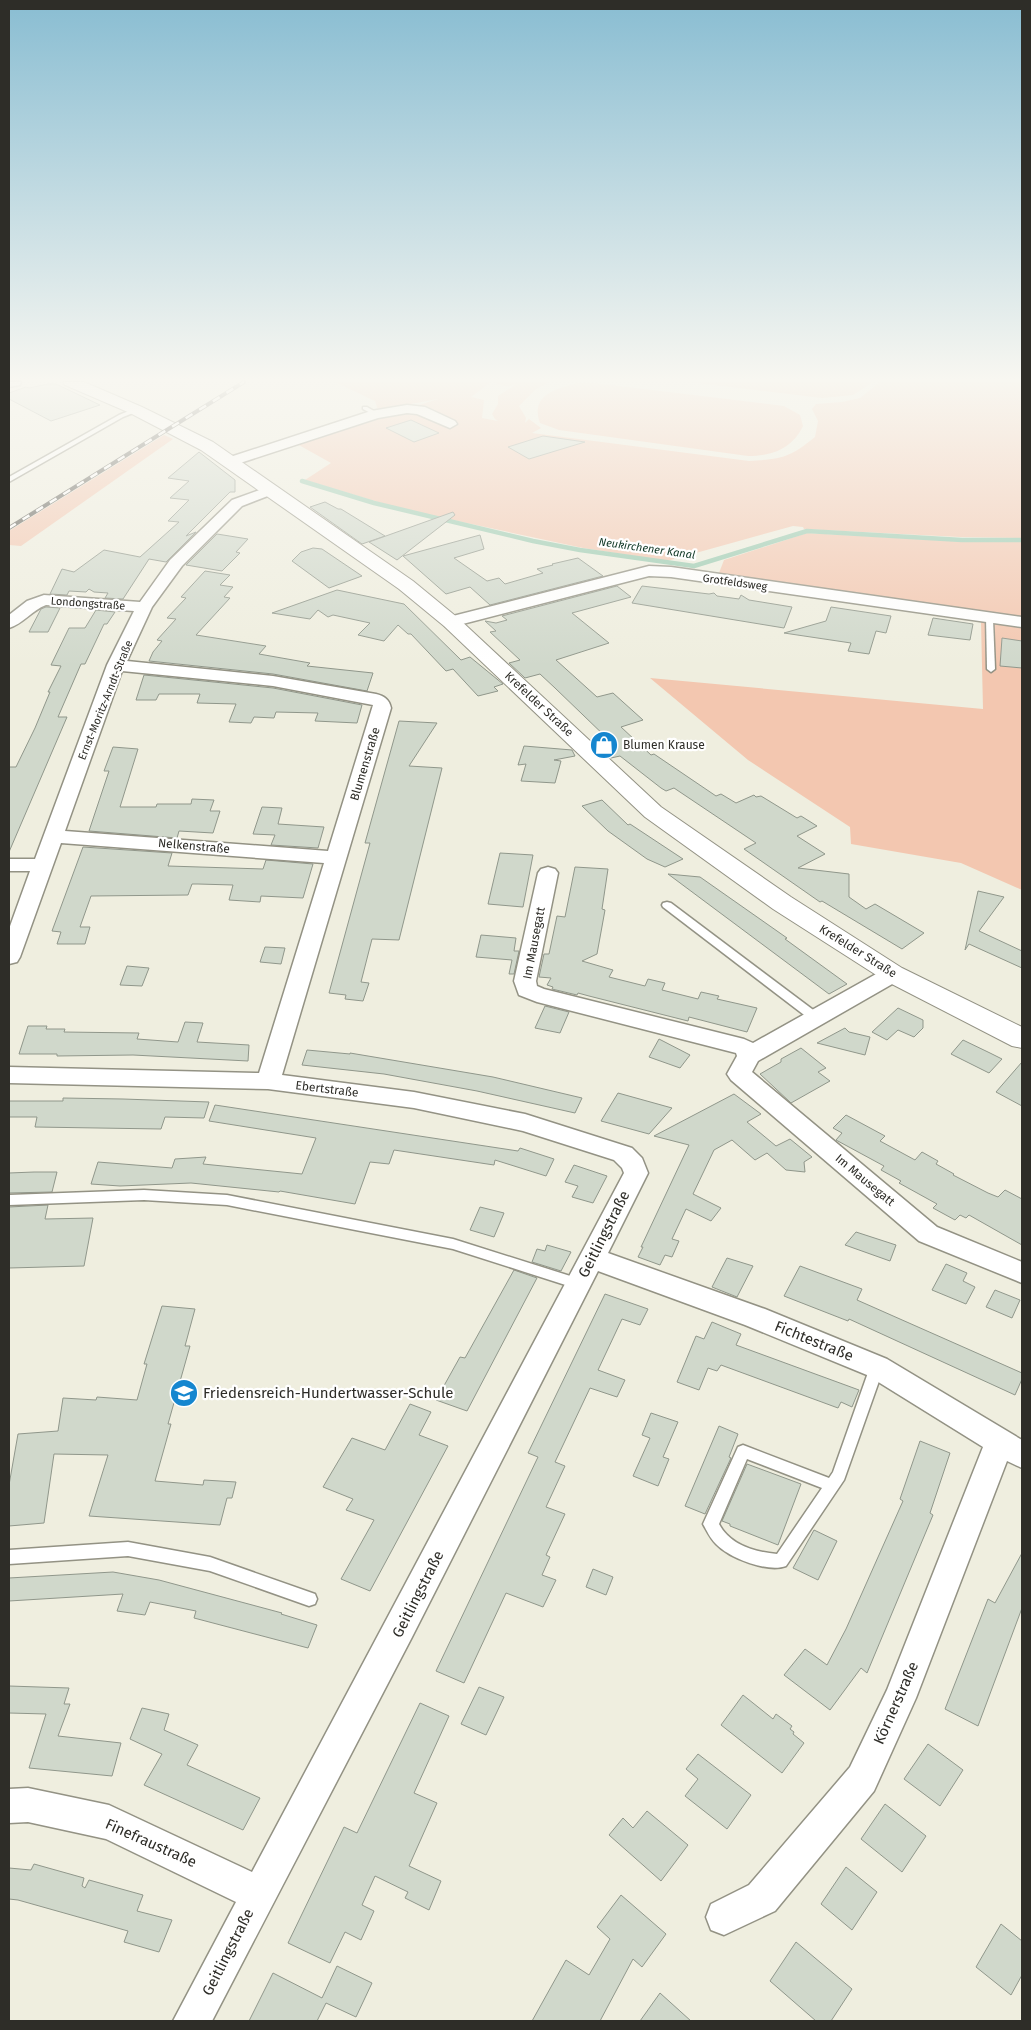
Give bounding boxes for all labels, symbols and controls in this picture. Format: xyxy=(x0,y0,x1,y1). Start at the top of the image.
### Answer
water label: Neukirchener Kanal xyxy=(598,535,696,562)
street label: Grotfeldsweg xyxy=(702,572,768,594)
street label: Londongstraße xyxy=(50,594,126,613)
street label: Ernst-Moritz-Arndt-Straße xyxy=(75,638,135,762)
street label: Krefelder Straße xyxy=(502,669,576,739)
street label: Blumenstraße xyxy=(347,726,383,802)
shop icon: Blumen Krause xyxy=(589,730,619,760)
place label: Blumen Krause xyxy=(623,738,705,752)
street label: Nelkenstraße xyxy=(157,836,231,856)
street label: Im Mausegatt xyxy=(520,905,548,980)
street label: Krefelder Straße xyxy=(817,922,899,980)
street label: Ebertstraße xyxy=(295,1078,359,1100)
street label: Im Mausegatt xyxy=(832,1151,898,1209)
street label: Geitlingstraße xyxy=(574,1188,634,1280)
street label: Fichtestraße xyxy=(772,1317,856,1365)
school or university icon: Friedensreich-Hundertwasser-Schule xyxy=(169,1378,199,1408)
place label: Friedensreich-Hundertwasser-Schule xyxy=(203,1384,454,1402)
street label: Geitlingstraße xyxy=(388,1548,448,1640)
street label: Körnerstraße xyxy=(870,1659,922,1747)
street label: Finefraustraße xyxy=(103,1815,199,1871)
street label: Geitlingstraße xyxy=(198,1906,258,1998)

